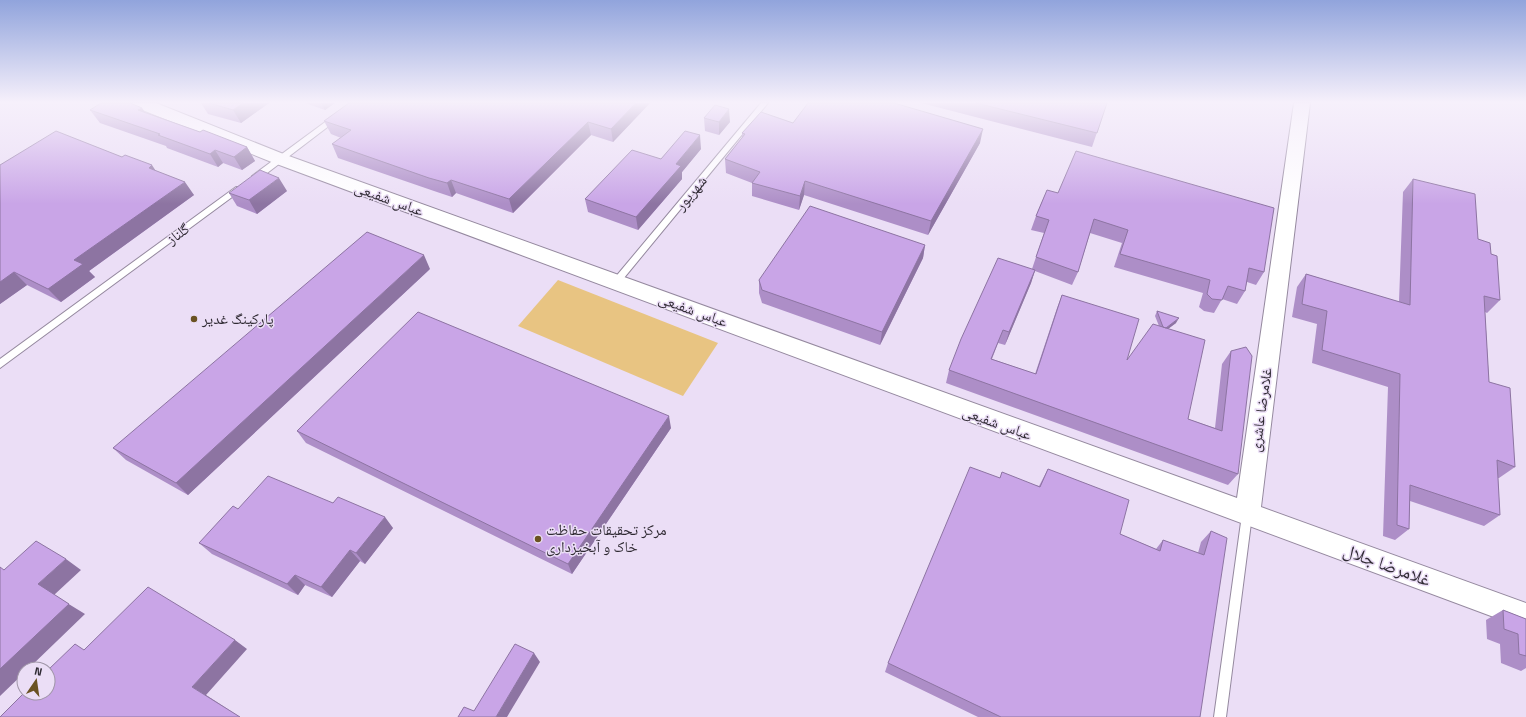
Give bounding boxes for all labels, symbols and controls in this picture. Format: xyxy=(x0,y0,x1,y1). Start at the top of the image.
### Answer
street label: شهریور xyxy=(668,170,712,216)
street label: عباس شفیعی xyxy=(351,175,427,222)
street label: گلناز xyxy=(160,217,194,251)
street label: عباس شفیعی xyxy=(655,286,731,333)
place label: پارکینگ غدیر xyxy=(201,307,274,330)
marker: پارکینگ غدیر xyxy=(189,314,199,324)
street label: غلامرضا عاشری xyxy=(1243,366,1278,454)
street label: عباس شفیعی xyxy=(959,399,1035,446)
place label: مرکز تحقیقات حفاظت خاک و آبخیزداری xyxy=(546,518,667,558)
marker: مرکز تحقیقات حفاظت خاک و آبخیزداری xyxy=(533,534,543,544)
street label: غلامرضا جلال xyxy=(1340,536,1435,593)
north arrow xyxy=(16,661,56,701)
text: N xyxy=(33,663,44,680)

